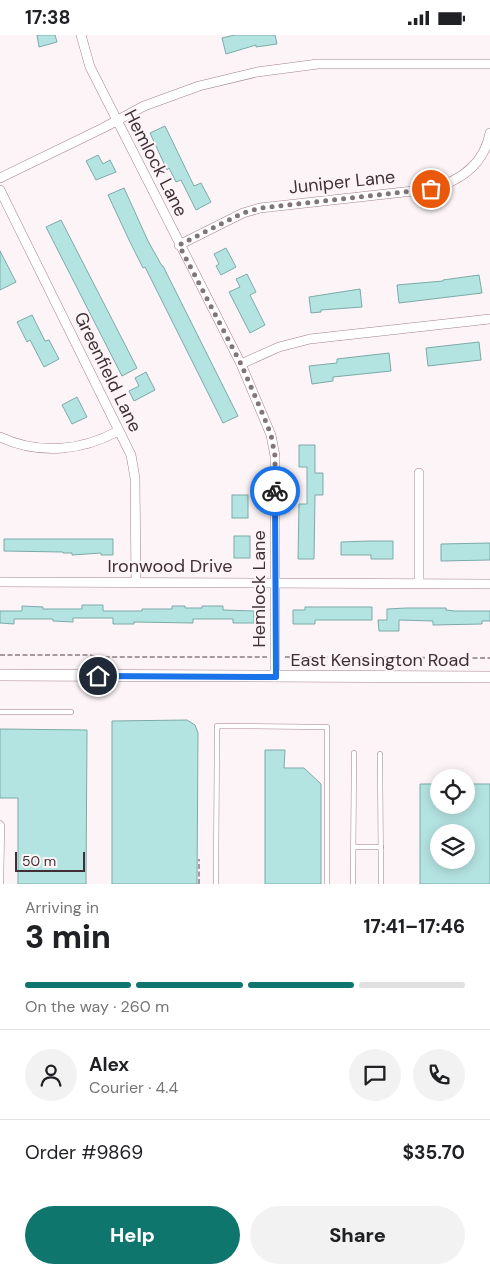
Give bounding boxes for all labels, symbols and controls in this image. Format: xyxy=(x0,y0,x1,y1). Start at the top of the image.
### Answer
text: 17:38 xyxy=(25,5,70,30)
street label: Hemlock Lane xyxy=(119,105,193,221)
street label: Juniper Lane xyxy=(288,164,396,200)
pin xyxy=(410,168,452,210)
icon: bag xyxy=(417,175,445,203)
street label: Greenfield Lane xyxy=(68,308,148,436)
courier xyxy=(250,466,300,516)
icon: bike xyxy=(261,477,289,505)
street label: Hemlock Lane xyxy=(247,530,271,648)
street label: Ironwood Drive xyxy=(108,554,232,578)
street label: East Kensington Road xyxy=(290,648,470,672)
pin xyxy=(77,655,119,697)
icon: home xyxy=(84,662,112,690)
map controls xyxy=(430,769,475,869)
button: locate xyxy=(430,769,475,814)
button: layers xyxy=(430,824,475,869)
scale bar xyxy=(15,849,85,872)
text: 50 m xyxy=(22,852,56,870)
text: Arriving in xyxy=(25,897,99,918)
text: 17:41–17:46 xyxy=(363,914,465,939)
text: 3 min xyxy=(25,916,111,958)
text: On the way · 260 m xyxy=(25,996,169,1017)
button: person xyxy=(25,1049,77,1101)
button: chat xyxy=(349,1049,401,1101)
button: phone xyxy=(413,1049,465,1101)
text: Alex xyxy=(89,1052,129,1077)
text: Courier · 4.4 xyxy=(89,1077,178,1098)
text: Order #9869 xyxy=(25,1140,143,1165)
text: $35.70 xyxy=(403,1140,465,1165)
button: Help xyxy=(25,1206,240,1264)
button: Share xyxy=(250,1206,465,1264)

